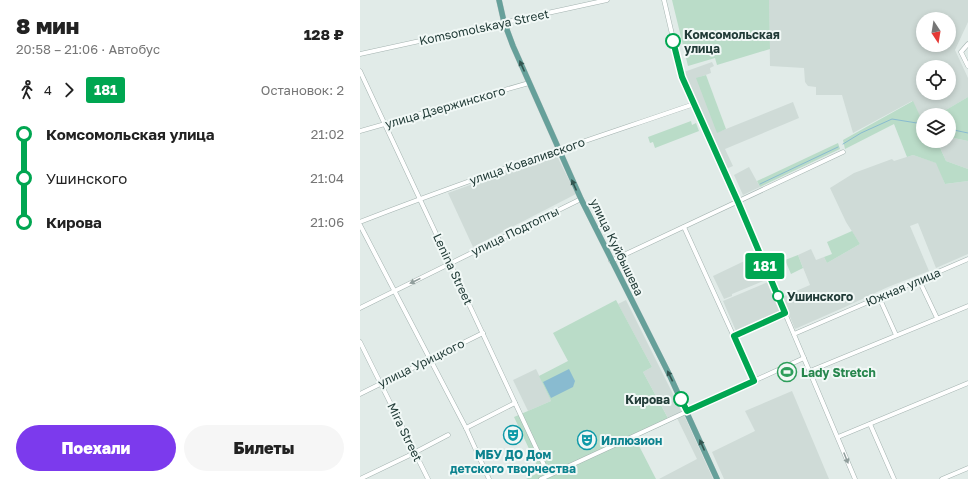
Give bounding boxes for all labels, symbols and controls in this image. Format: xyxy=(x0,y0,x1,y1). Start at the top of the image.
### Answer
street label: Komsomolskaya Street xyxy=(418,6,550,48)
text: 8 мин xyxy=(16,12,79,39)
north arrow xyxy=(916,12,956,52)
map controls xyxy=(916,12,956,148)
text: 128 ₽ xyxy=(304,25,344,43)
place label: Комсомольская улица xyxy=(684,27,780,56)
marker: Комсомольская улица xyxy=(665,33,681,49)
text: 20:58 – 21:06 · Автобус xyxy=(16,41,160,57)
one-way arrow xyxy=(519,60,525,71)
button: locate xyxy=(916,60,956,100)
icon: walk xyxy=(16,79,38,101)
icon: forward xyxy=(58,79,80,101)
text: 181 xyxy=(94,81,117,98)
text: 4 xyxy=(44,82,52,98)
text: Остановок: 2 xyxy=(261,82,344,98)
street label: улица Дзержинского xyxy=(383,83,507,131)
button: layers xyxy=(916,108,956,148)
text: Комсомольская улица xyxy=(46,125,215,143)
text: 21:02 xyxy=(311,126,344,142)
street label: улица Коваливского xyxy=(467,134,587,188)
text: Ушинского xyxy=(46,169,127,187)
text: 21:04 xyxy=(310,170,344,186)
one-way arrow xyxy=(571,179,577,190)
street label: улица Куйбышева xyxy=(587,196,647,298)
street label: улица Подтопты xyxy=(468,203,562,259)
text: Кирова xyxy=(46,213,102,231)
text: 21:06 xyxy=(310,214,344,230)
street label: Lenina Street xyxy=(430,231,476,307)
line badge: 181 xyxy=(742,253,788,279)
text: 181 xyxy=(753,257,777,274)
street label: Южная улица xyxy=(863,264,943,310)
one-way arrow xyxy=(409,278,420,284)
place label: Ушинского xyxy=(787,289,853,304)
marker: Ушинского xyxy=(772,290,784,302)
street label: улица Урицкого xyxy=(375,336,467,390)
sports icon: Lady Stretch xyxy=(776,361,798,383)
place label: Lady Stretch xyxy=(801,365,876,380)
one-way arrow xyxy=(666,370,673,382)
marker: Кирова xyxy=(673,391,689,407)
place label: Кирова xyxy=(625,392,670,407)
street label: Mira Street xyxy=(384,400,426,464)
theatre icon: МБУ ДО Дом детского творчества xyxy=(502,424,524,446)
button: Поехали xyxy=(16,425,176,471)
button: Билеты xyxy=(184,425,344,471)
theatre icon: Иллюзион xyxy=(576,429,598,451)
place label: Иллюзион xyxy=(601,433,662,448)
one-way arrow xyxy=(699,439,705,451)
place label: МБУ ДО Дом детского творчества xyxy=(450,447,576,476)
one-way arrow xyxy=(844,453,850,465)

